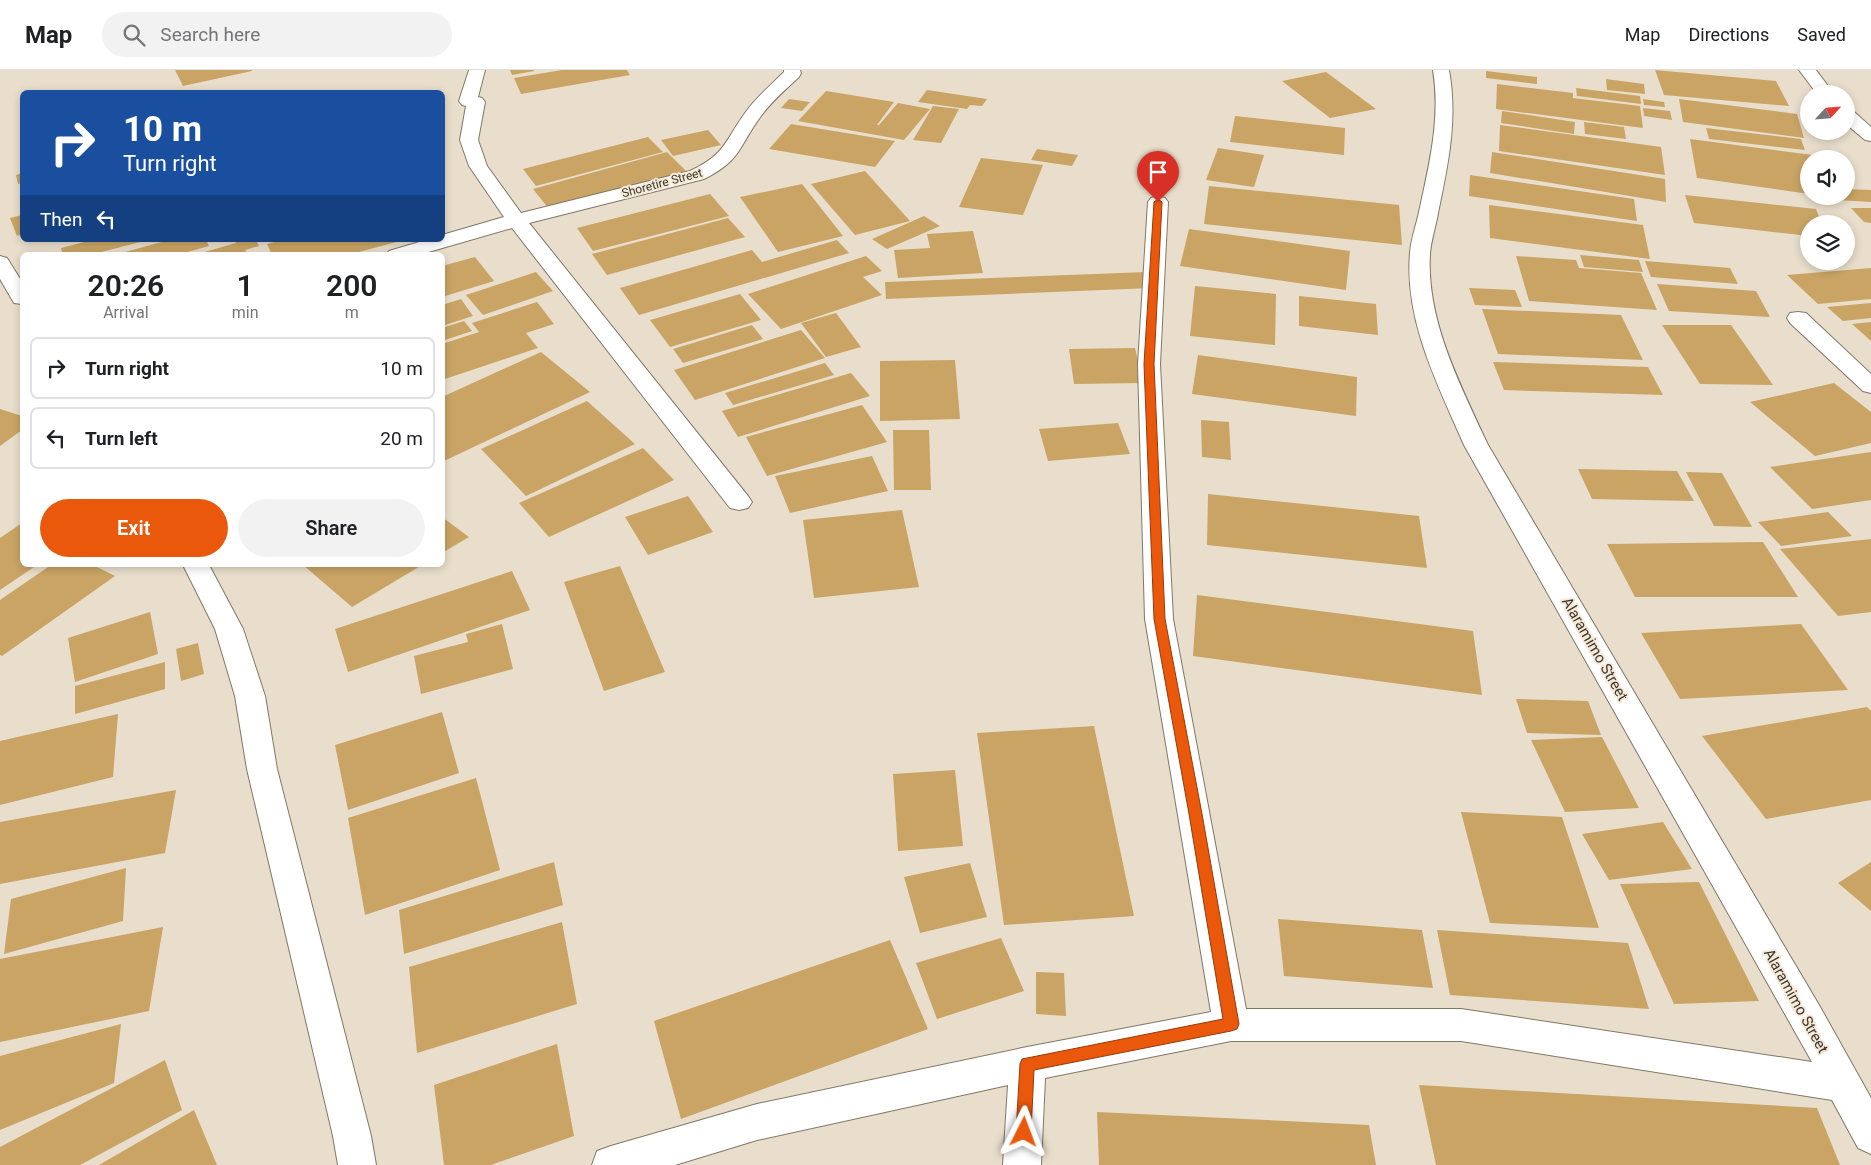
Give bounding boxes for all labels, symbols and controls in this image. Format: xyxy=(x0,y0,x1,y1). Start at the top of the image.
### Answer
search box xyxy=(102,12,452,57)
text: Map xyxy=(25,21,72,49)
icon: search xyxy=(120,21,148,49)
text: Search here xyxy=(160,23,260,46)
text: Map xyxy=(1625,24,1660,45)
text: Directions xyxy=(1688,24,1769,45)
text: Saved xyxy=(1797,24,1846,45)
north arrow xyxy=(1800,85,1855,140)
map controls xyxy=(1800,85,1855,270)
text: 10 m xyxy=(123,109,202,150)
icon: right xyxy=(40,110,105,175)
button: sound xyxy=(1800,150,1855,205)
text: Turn right xyxy=(123,151,217,176)
pin xyxy=(1137,151,1179,202)
icon: arrive xyxy=(1144,158,1172,186)
street label: Shoretire Street xyxy=(620,166,704,200)
icon: left xyxy=(92,205,120,233)
text: Then xyxy=(40,208,82,231)
button: layers xyxy=(1800,215,1855,270)
text: 20:26 xyxy=(88,268,164,303)
text: 1 xyxy=(237,268,254,303)
text: 200 xyxy=(326,268,377,303)
text: Arrival xyxy=(103,303,149,322)
text: min xyxy=(232,303,259,322)
text: m xyxy=(345,303,359,322)
icon: right xyxy=(42,354,70,382)
text: Turn right xyxy=(85,357,169,380)
text: 10 m xyxy=(380,357,423,380)
icon: left xyxy=(42,424,70,452)
text: Turn left xyxy=(85,427,158,450)
text: 20 m xyxy=(380,427,423,450)
button: Exit xyxy=(40,499,228,557)
button: Share xyxy=(238,499,425,557)
street label: Alaramimo Street xyxy=(1558,594,1632,704)
street label: Alaramimo Street xyxy=(1760,946,1832,1056)
position arrow xyxy=(997,1105,1049,1157)

